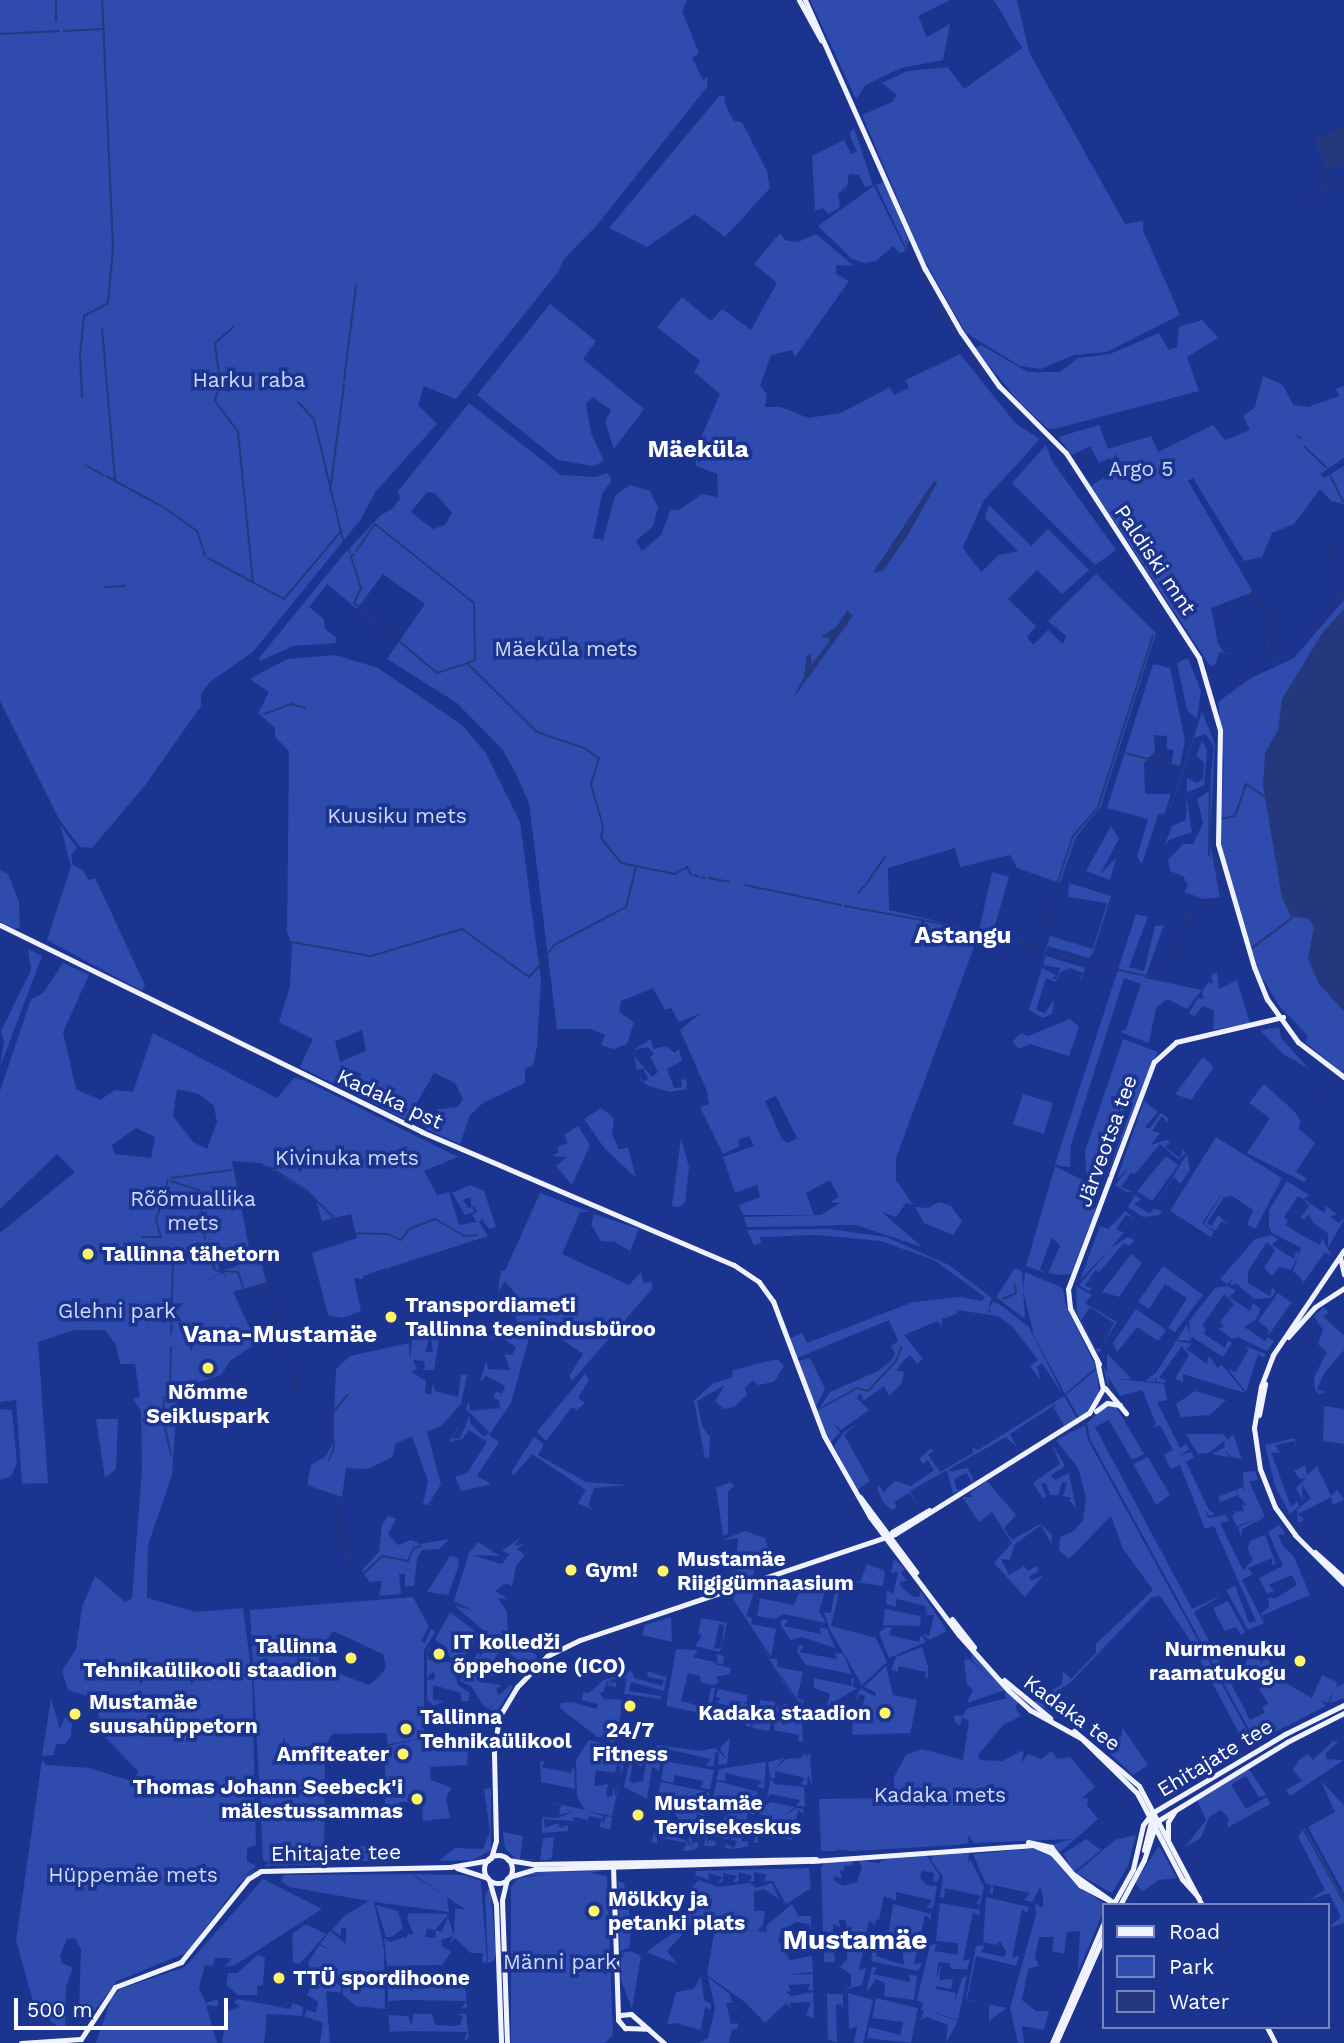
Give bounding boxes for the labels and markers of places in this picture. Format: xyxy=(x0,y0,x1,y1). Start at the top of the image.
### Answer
place label: Tallinna tähetorn xyxy=(102,1241,280,1267)
marker: Tallinna tähetorn xyxy=(80,1246,96,1262)
place label: Transpordiameti Tallinna teenindusbüroo xyxy=(405,1292,656,1342)
marker: Transpordiameti Tallinna teenindusbüroo xyxy=(383,1309,399,1325)
marker: Nõmme Seikluspark xyxy=(200,1360,216,1376)
place label: Nõmme Seikluspark xyxy=(146,1379,270,1429)
place label: Mustamäe Riigigümnaasium xyxy=(677,1546,854,1596)
place label: Gym! xyxy=(585,1557,638,1583)
marker: Gym! xyxy=(563,1562,579,1578)
marker: Mustamäe Riigigümnaasium xyxy=(655,1563,671,1579)
place label: IT kolledži õppehoone (ICO) xyxy=(453,1629,626,1679)
place label: Tallinna Tehnikaülikooli staadion xyxy=(83,1633,337,1683)
place label: Nurmenuku raamatukogu xyxy=(1149,1636,1286,1686)
marker: IT kolledži õppehoone (ICO) xyxy=(431,1646,447,1662)
marker: Tallinna Tehnikaülikooli staadion xyxy=(343,1650,359,1666)
marker: Nurmenuku raamatukogu xyxy=(1292,1653,1308,1669)
place label: Mustamäe suusahüppetorn xyxy=(89,1689,258,1739)
marker: 24/7 Fitness xyxy=(622,1698,638,1714)
place label: Kadaka staadion xyxy=(698,1700,871,1726)
place label: Tallinna Tehnikaülikool xyxy=(420,1704,572,1754)
marker: Kadaka staadion xyxy=(877,1705,893,1721)
marker: Mustamäe suusahüppetorn xyxy=(67,1706,83,1722)
place label: 24/7 Fitness xyxy=(592,1717,668,1767)
marker: Tallinna Tehnikaülikool xyxy=(398,1721,414,1737)
place label: Amfiteater xyxy=(277,1741,389,1767)
marker: Amfiteater xyxy=(395,1746,411,1762)
place label: Thomas Johann Seebeck'i mälestussammas xyxy=(132,1774,403,1824)
place label: Mustamäe Tervisekeskus xyxy=(654,1790,801,1840)
marker: Thomas Johann Seebeck'i mälestussammas xyxy=(409,1791,425,1807)
marker: Mustamäe Tervisekeskus xyxy=(628,1805,648,1825)
place label: Mölkky ja petanki plats xyxy=(608,1886,745,1936)
marker: Mölkky ja petanki plats xyxy=(586,1903,602,1919)
place label: TTÜ spordihoone xyxy=(293,1965,470,1991)
marker: TTÜ spordihoone xyxy=(271,1970,287,1986)

